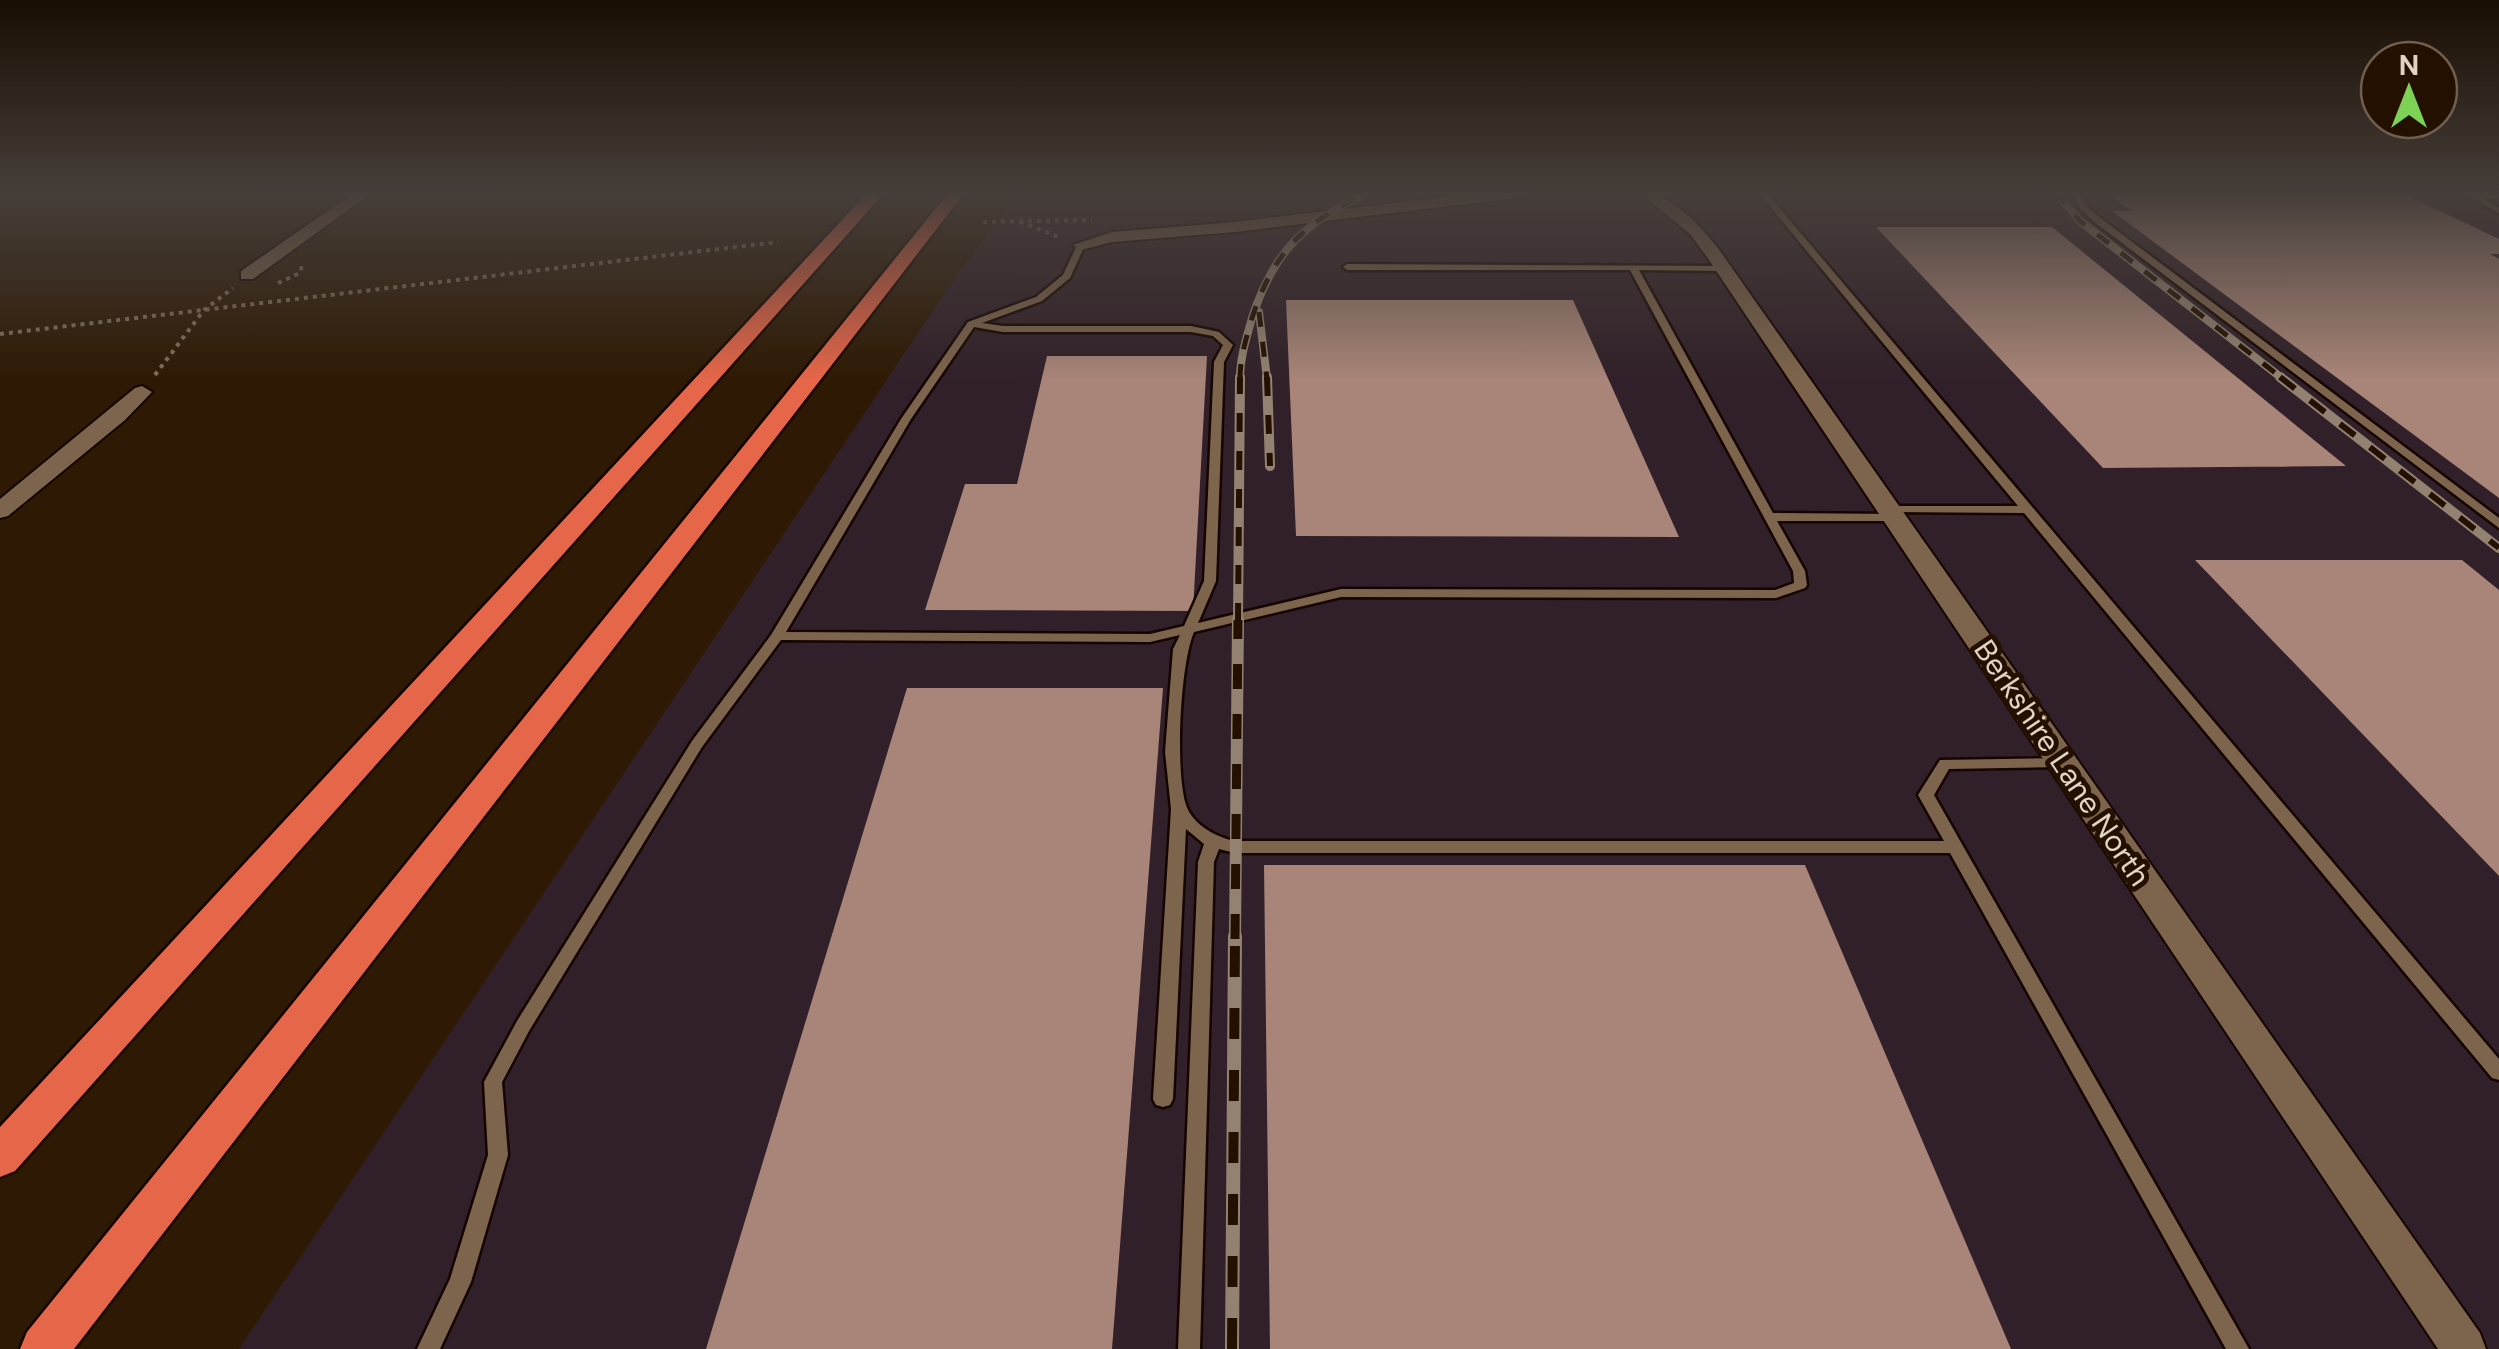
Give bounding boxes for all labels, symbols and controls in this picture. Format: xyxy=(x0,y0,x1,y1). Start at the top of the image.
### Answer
north arrow xyxy=(2359,40,2459,140)
text: N xyxy=(2399,47,2419,84)
street label: Berkshire Lane North xyxy=(1966,632,2159,893)

